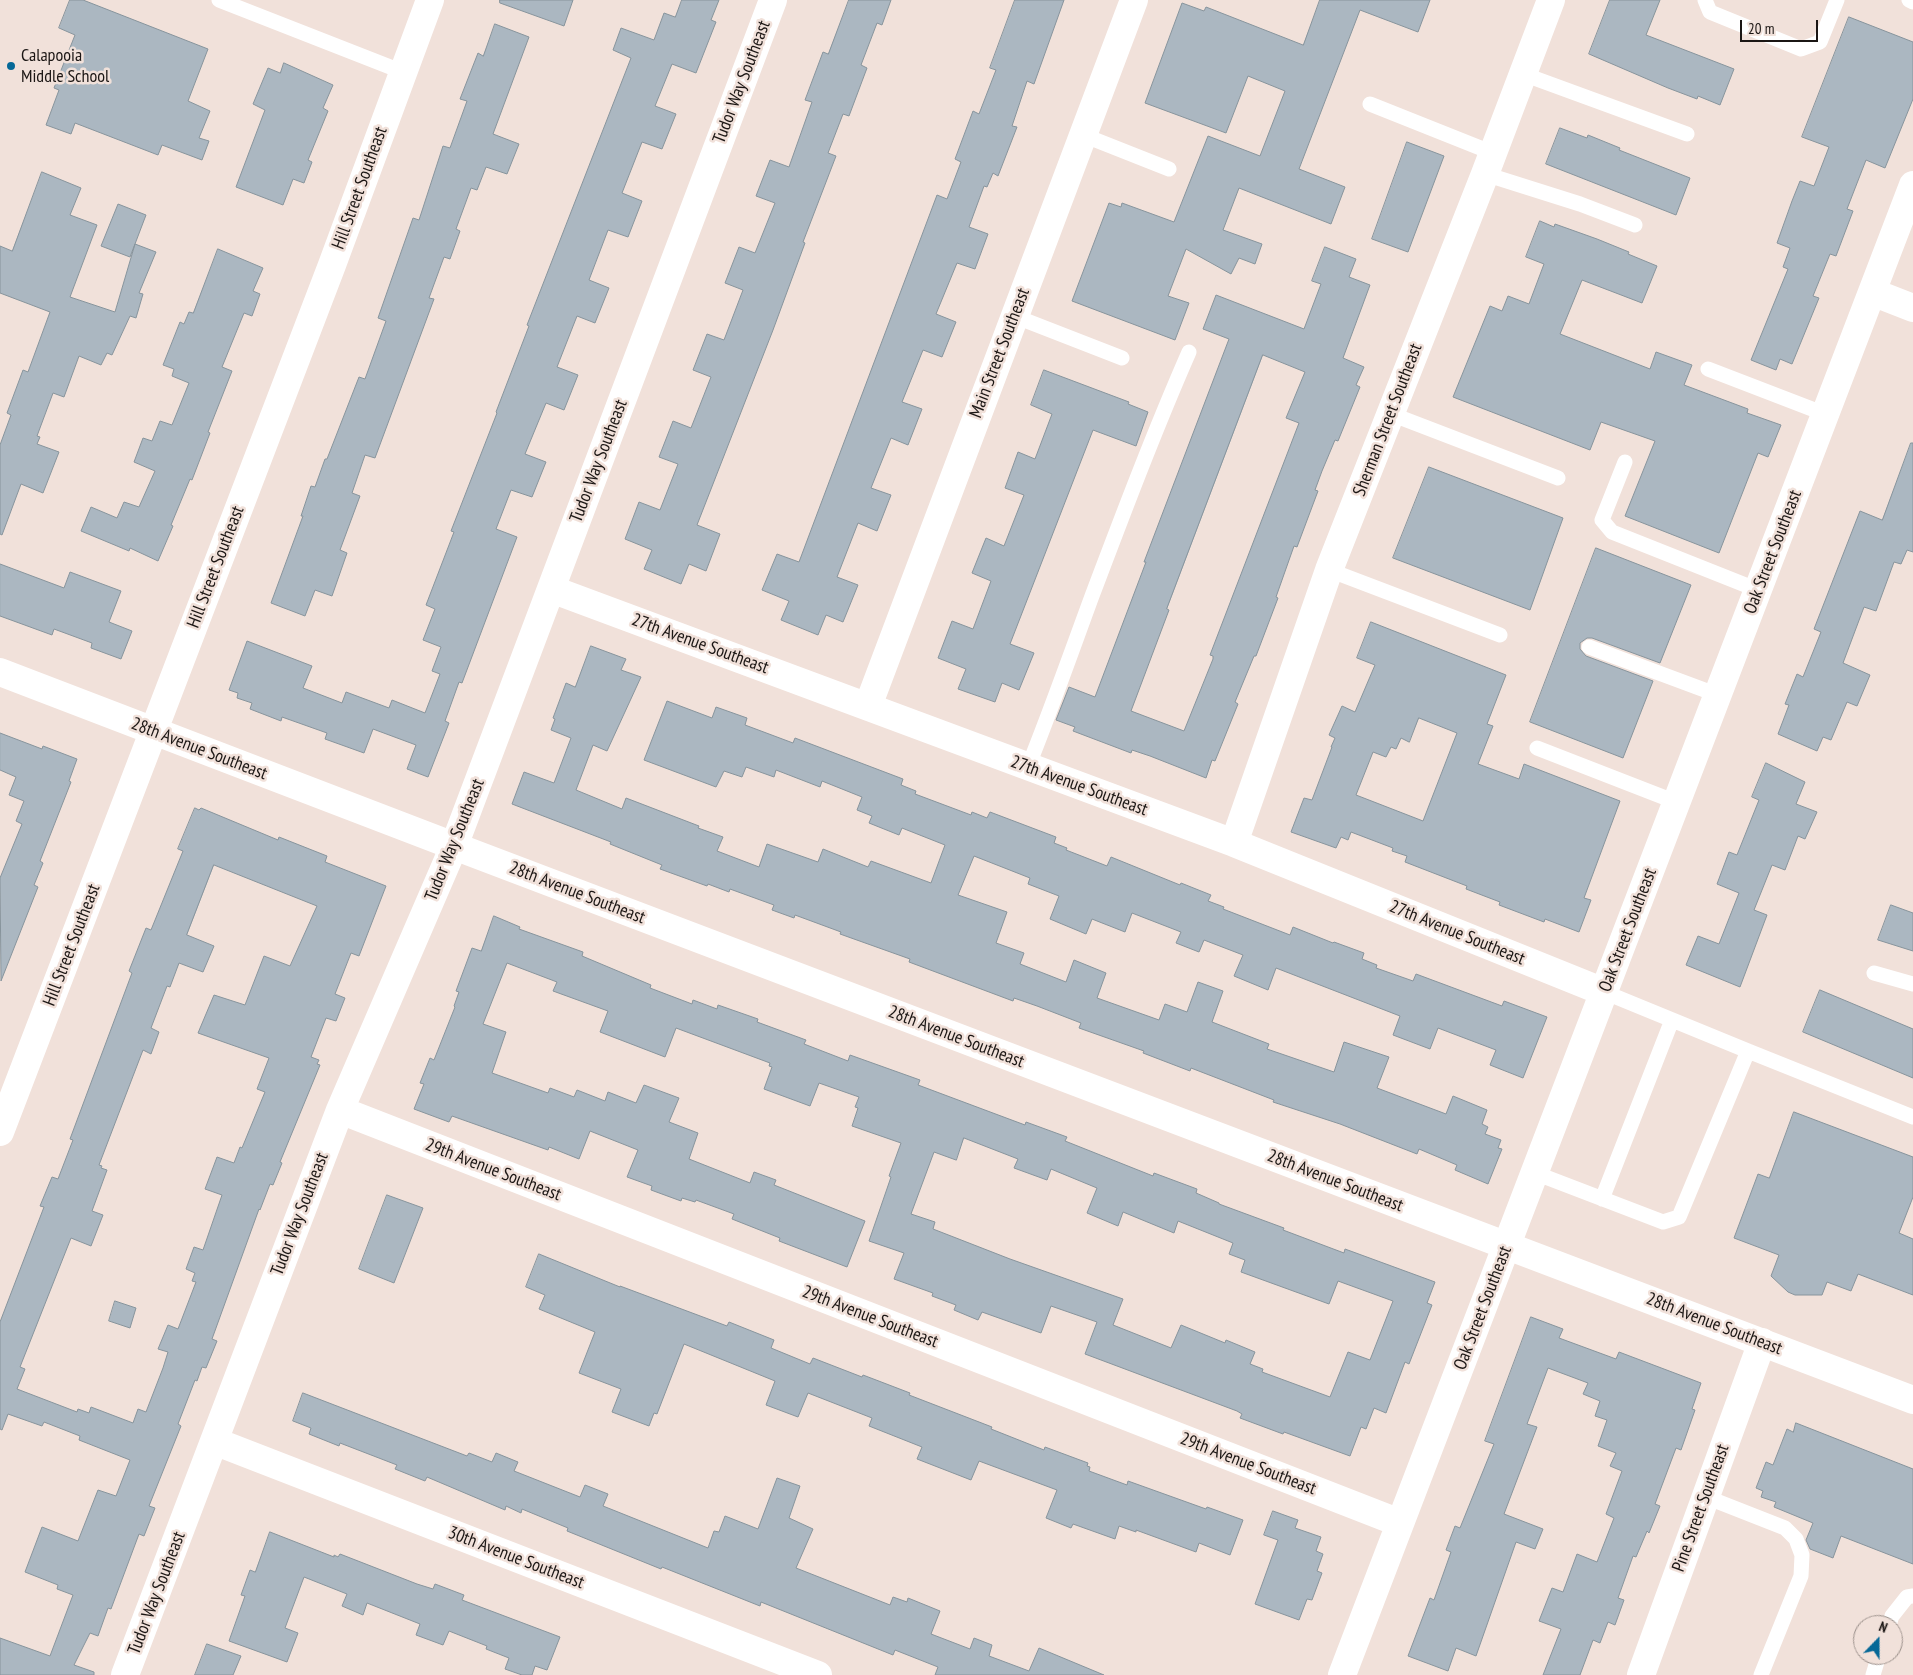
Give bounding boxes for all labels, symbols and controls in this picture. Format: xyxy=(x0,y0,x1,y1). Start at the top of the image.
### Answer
scale bar xyxy=(1743,10,1820,42)
street label: Tudor Way Southeast xyxy=(709,18,775,146)
text: 20 m xyxy=(1748,19,1774,38)
place label: Calapooia Middle School xyxy=(21,45,109,88)
marker: Calapooia Middle School xyxy=(5,60,17,72)
street label: Hill Street Southeast xyxy=(328,124,392,252)
street label: Main Street Southeast xyxy=(965,285,1035,421)
street label: Sherman Street Southeast xyxy=(1349,341,1427,499)
street label: Tudor Way Southeast xyxy=(566,397,632,525)
street label: Oak Street Southeast xyxy=(1739,487,1807,617)
street label: Hill Street Southeast xyxy=(183,503,249,631)
street label: 27th Avenue Southeast xyxy=(629,609,771,679)
street label: 28th Avenue Southeast xyxy=(128,713,270,785)
street label: 27th Avenue Southeast xyxy=(1008,751,1150,821)
street label: Tudor Way Southeast xyxy=(421,776,489,904)
street label: 28th Avenue Southeast xyxy=(506,857,648,929)
street label: Oak Street Southeast xyxy=(1594,865,1662,995)
street label: Hill Street Southeast xyxy=(39,881,105,1009)
street label: 27th Avenue Southeast xyxy=(1386,896,1528,970)
street label: 28th Avenue Southeast xyxy=(885,1001,1027,1073)
street label: 29th Avenue Southeast xyxy=(422,1134,564,1206)
street label: 28th Avenue Southeast xyxy=(1264,1145,1406,1217)
street label: Tudor Way Southeast xyxy=(267,1150,333,1278)
street label: Oak Street Southeast xyxy=(1449,1243,1517,1373)
street label: 29th Avenue Southeast xyxy=(799,1281,941,1353)
street label: 28th Avenue Southeast xyxy=(1643,1288,1785,1360)
street label: 29th Avenue Southeast xyxy=(1177,1428,1319,1500)
street label: Pine Street Southeast xyxy=(1668,1441,1734,1575)
street label: 30th Avenue Southeast xyxy=(445,1522,587,1594)
street label: Tudor Way Southeast xyxy=(124,1529,190,1657)
north arrow xyxy=(1853,1615,1903,1665)
text: N xyxy=(1876,1617,1890,1637)

